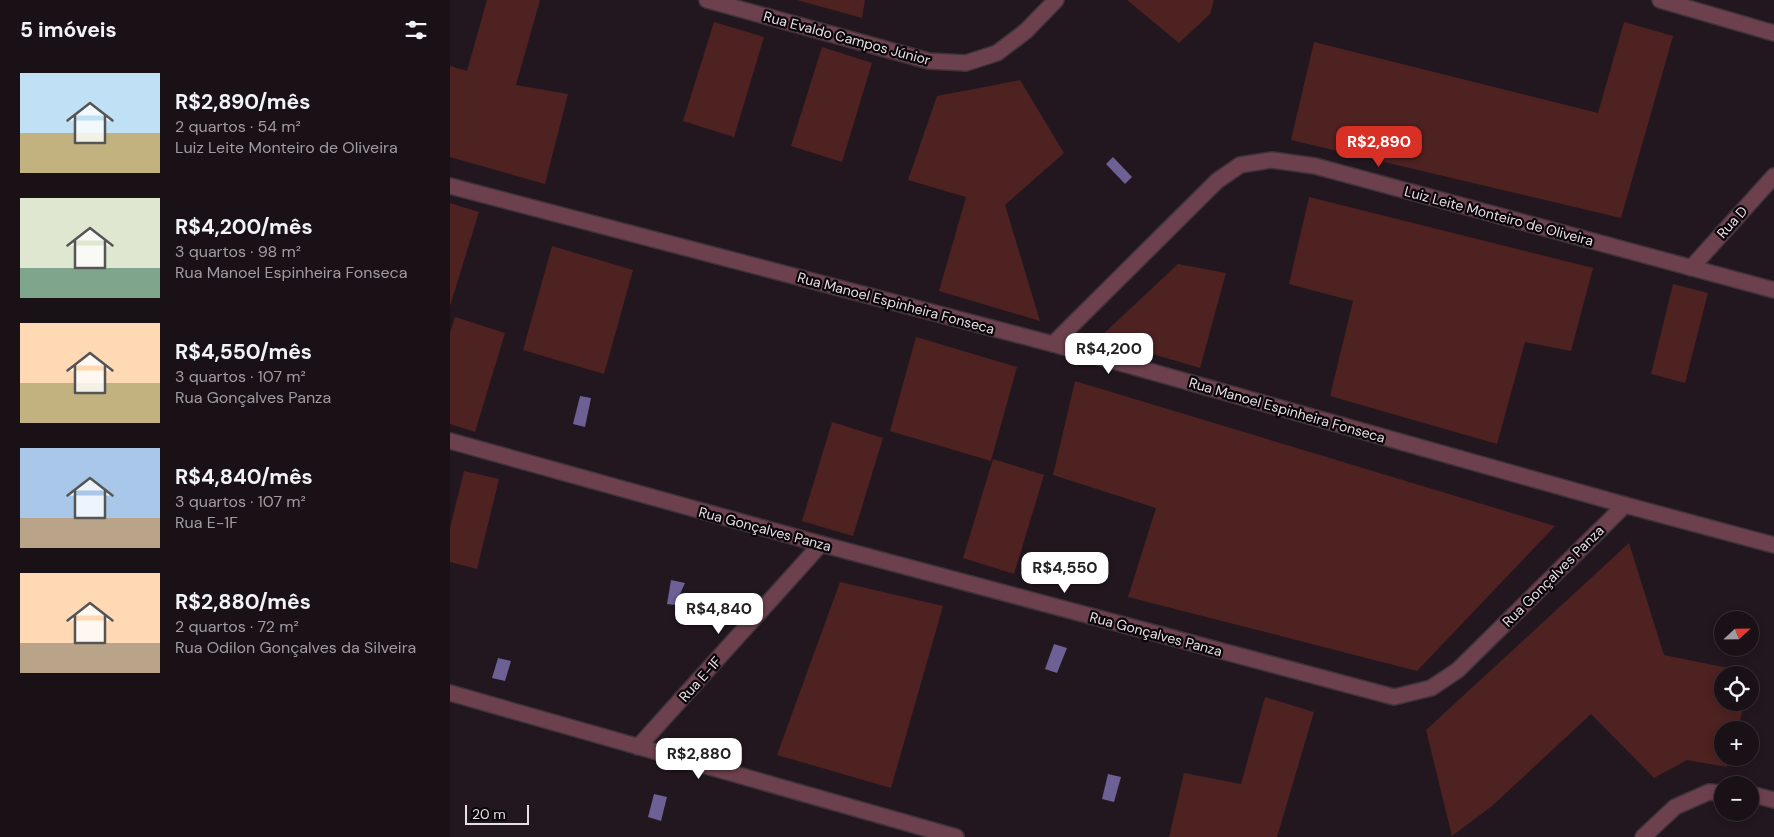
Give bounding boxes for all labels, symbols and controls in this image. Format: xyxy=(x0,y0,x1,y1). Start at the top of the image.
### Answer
street label: Rua Evaldo Campos Júnior xyxy=(762,7,932,69)
text: 5 imóveis xyxy=(20,16,117,44)
icon: filters xyxy=(402,16,430,44)
text: R$2,890/mês xyxy=(175,88,310,116)
icon: home xyxy=(60,93,120,153)
text: 2 quartos · 54 m² xyxy=(175,116,301,137)
pin: R$2,890 xyxy=(1333,126,1425,168)
text: R$2,890 xyxy=(1347,131,1411,152)
text: Luiz Leite Monteiro de Oliveira xyxy=(175,137,398,158)
street label: Luiz Leite Monteiro de Oliveira xyxy=(1403,182,1595,250)
street label: Rua D xyxy=(1713,202,1751,242)
text: R$4,200/mês xyxy=(175,213,313,241)
icon: home xyxy=(60,218,120,278)
text: 3 quartos · 98 m² xyxy=(175,241,301,262)
text: Rua Manoel Espinheira Fonseca xyxy=(175,262,407,283)
street label: Rua Manoel Espinheira Fonseca xyxy=(795,268,997,338)
pin: R$4,200 xyxy=(1063,332,1155,375)
text: R$4,550/mês xyxy=(175,338,312,366)
text: R$4,200 xyxy=(1076,338,1142,359)
icon: home xyxy=(60,343,120,403)
text: 3 quartos · 107 m² xyxy=(175,366,306,387)
street label: Rua Manoel Espinheira Fonseca xyxy=(1187,373,1387,447)
text: Rua Gonçalves Panza xyxy=(175,387,331,408)
text: R$4,840/mês xyxy=(175,463,313,491)
icon: home xyxy=(60,468,120,528)
text: 3 quartos · 107 m² xyxy=(175,491,306,512)
street label: Rua Gonçalves Panza xyxy=(697,503,833,555)
text: Rua E-1F xyxy=(175,512,238,533)
street label: Rua Gonçalves Panza xyxy=(1498,521,1608,631)
pin: R$4,550 xyxy=(1019,552,1111,594)
text: R$4,550 xyxy=(1032,557,1098,578)
text: R$2,880/mês xyxy=(175,588,311,616)
pin: R$4,840 xyxy=(673,592,765,635)
icon: home xyxy=(60,593,120,653)
text: R$4,840 xyxy=(686,598,752,619)
street label: Rua Gonçalves Panza xyxy=(1088,608,1224,660)
north arrow xyxy=(1714,611,1759,656)
map controls xyxy=(1714,611,1759,821)
text: 2 quartos · 72 m² xyxy=(175,616,299,637)
text: Rua Odilon Gonçalves da Silveira xyxy=(175,637,416,658)
street label: Rua E-1F xyxy=(675,652,725,705)
button: locate xyxy=(1714,666,1759,711)
button: + xyxy=(1714,721,1759,766)
pin: R$2,880 xyxy=(653,738,745,780)
text: R$2,880 xyxy=(667,743,731,764)
button: − xyxy=(1714,776,1759,821)
scale bar xyxy=(465,802,529,825)
text: 20 m xyxy=(472,805,506,823)

